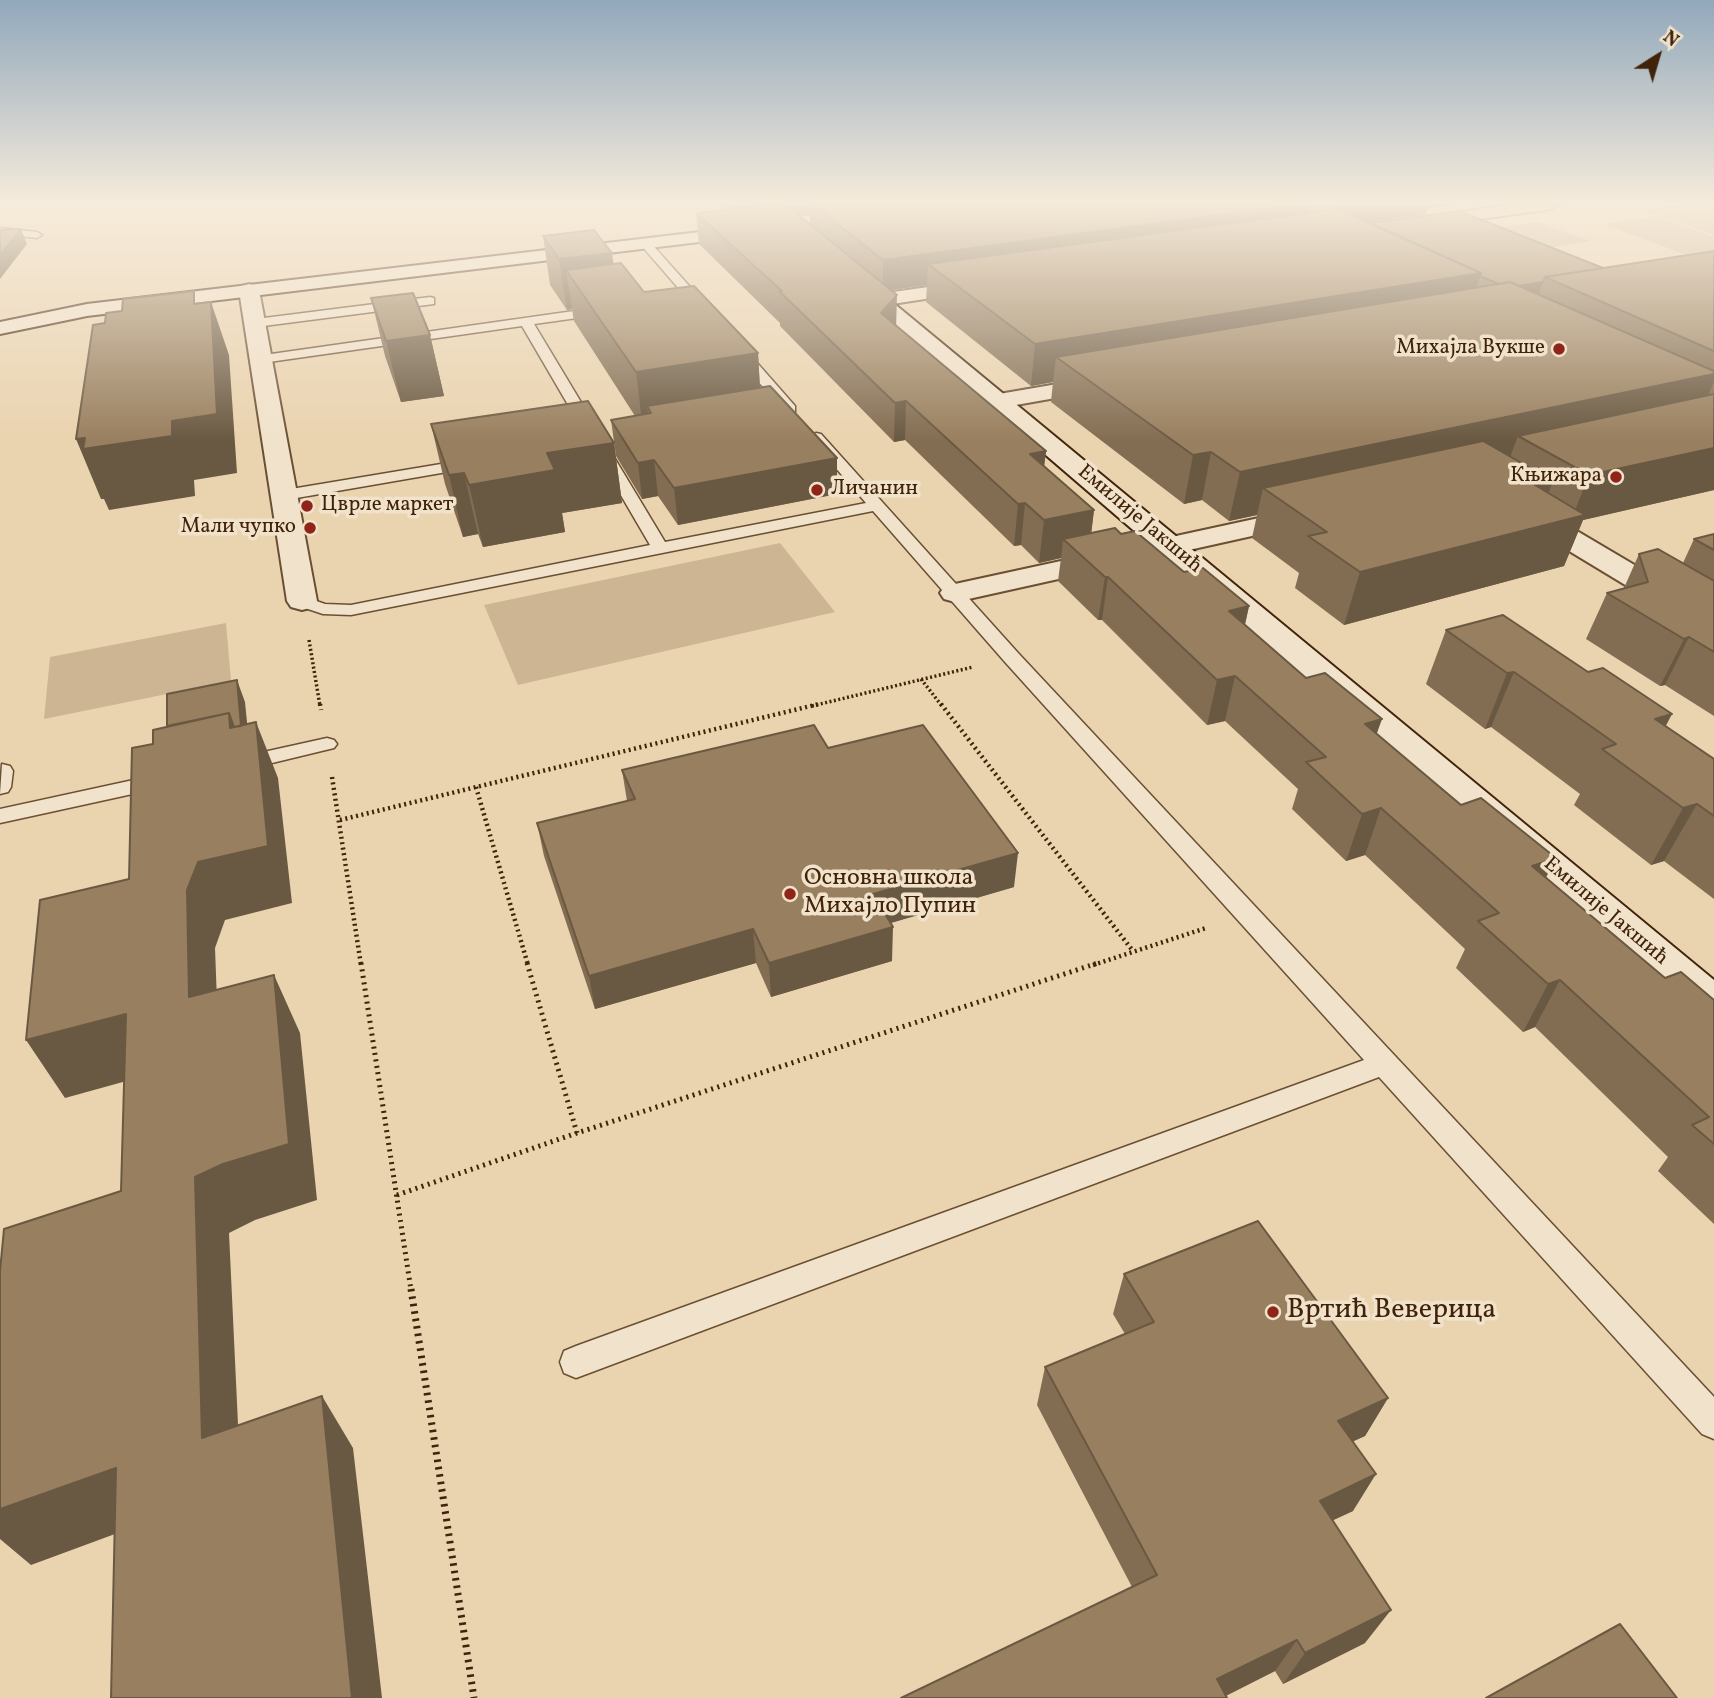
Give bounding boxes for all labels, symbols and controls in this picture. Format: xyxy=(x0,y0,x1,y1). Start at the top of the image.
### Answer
north arrow xyxy=(1623,21,1693,91)
text: N xyxy=(1657,25,1684,54)
place label: Михајла Вукше xyxy=(1396,336,1545,362)
marker: Михајла Вукше xyxy=(1551,341,1567,357)
street label: Емилије Јакшић xyxy=(1071,460,1207,580)
place label: Књижара xyxy=(1510,464,1602,490)
marker: Књижара xyxy=(1608,469,1624,485)
place label: Личанин xyxy=(831,477,918,503)
marker: Личанин xyxy=(809,482,825,498)
place label: Цврле маркет xyxy=(321,493,453,519)
marker: Цврле маркет xyxy=(299,498,315,514)
place label: Мали чупко xyxy=(181,515,296,541)
marker: Мали чупко xyxy=(302,520,318,536)
street label: Емилије Јакшић xyxy=(1537,852,1673,972)
place label: Основна школа Михајло Пупин xyxy=(804,866,976,922)
marker: Основна школа Михајло Пупин xyxy=(782,886,798,902)
place label: Вртић Веверица xyxy=(1287,1295,1496,1329)
marker: Вртић Веверица xyxy=(1265,1304,1281,1320)

